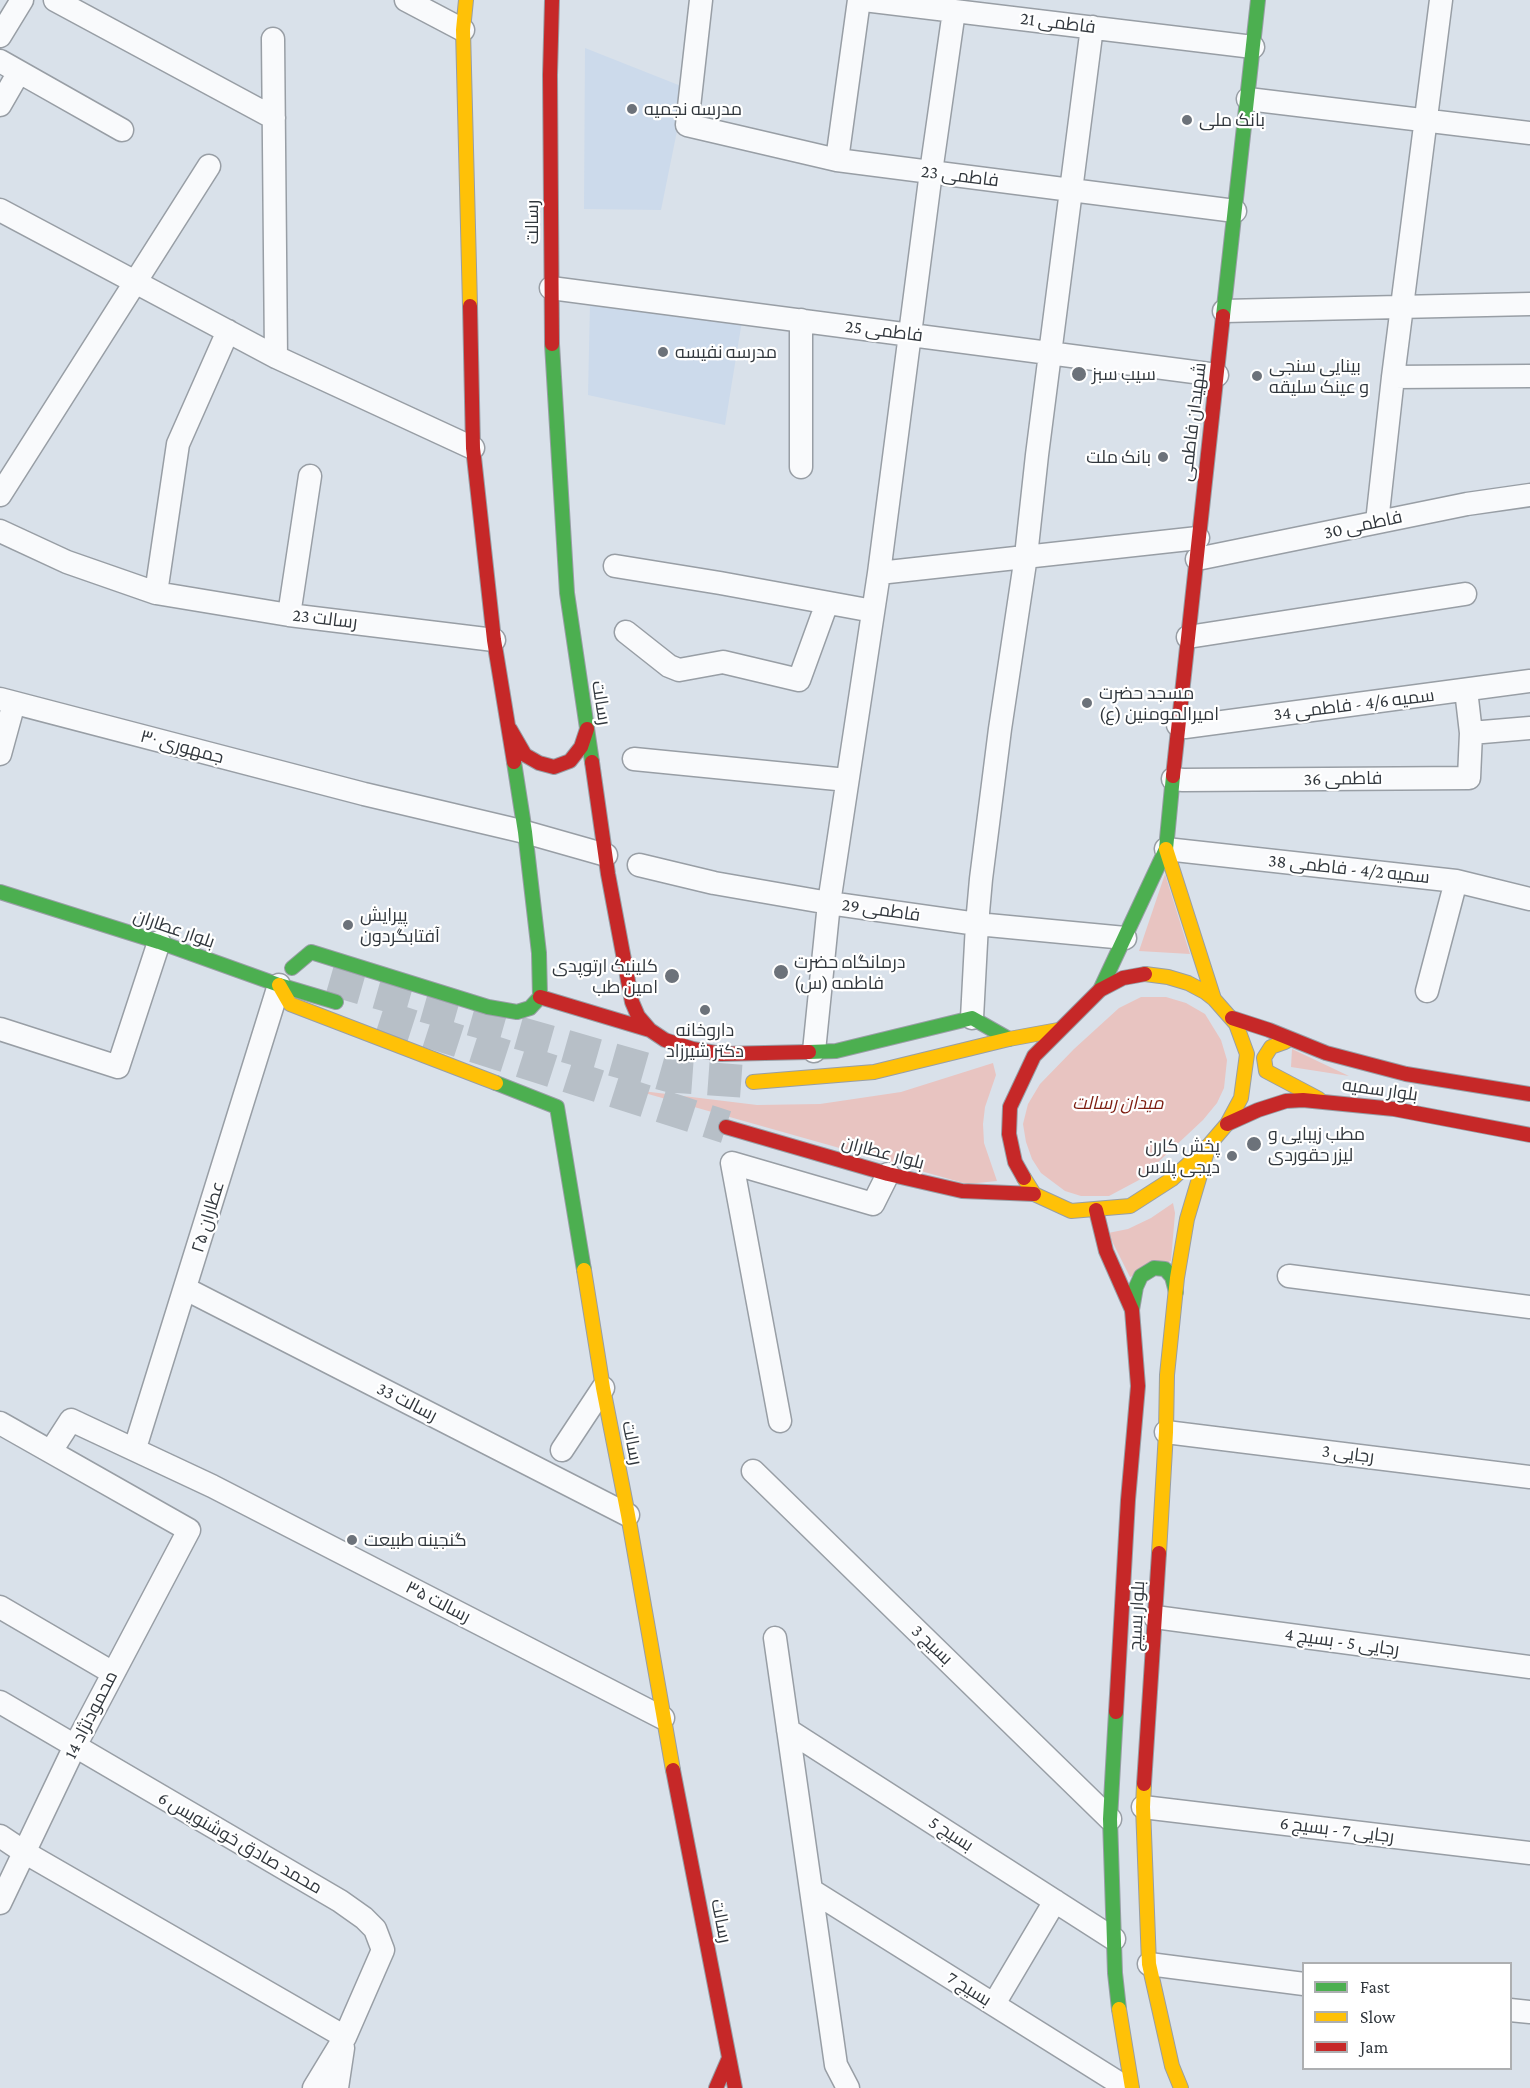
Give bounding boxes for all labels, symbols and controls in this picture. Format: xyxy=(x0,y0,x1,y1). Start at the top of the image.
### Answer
street label: فاطمی 21 xyxy=(1019,8,1097,38)
place label: مدرسه نجمیه xyxy=(644,98,742,120)
marker: مدرسه نجمیه xyxy=(625,102,639,116)
place label: بانک ملی xyxy=(1199,109,1265,131)
marker: بانک ملی xyxy=(1180,113,1194,127)
street label: فاطمی 23 xyxy=(920,161,1000,191)
street label: رسالت xyxy=(521,200,543,244)
street label: فاطمی 25 xyxy=(844,316,924,346)
place label: مدرسه نفیسه xyxy=(675,341,777,363)
marker: مدرسه نفیسه xyxy=(656,345,670,359)
place label: بینایی سنجی و عینک سلیقه xyxy=(1269,355,1369,398)
street label: شهیدان فاطمی xyxy=(1175,361,1211,483)
place label: سیب سبز xyxy=(1092,363,1156,385)
marker: سیب سبز xyxy=(1070,365,1088,383)
marker: بینایی سنجی و عینک سلیقه xyxy=(1250,369,1264,383)
place label: بانک ملت xyxy=(1086,446,1151,468)
marker: بانک ملت xyxy=(1156,450,1170,464)
street label: فاطمی 30 xyxy=(1322,506,1404,544)
street label: رسالت 23 xyxy=(291,604,359,634)
street label: رسالت xyxy=(587,679,615,727)
place label: مسجد حضرت امیرالمومنین (ع) xyxy=(1099,682,1219,724)
street label: سمیه 4/6 - فاطمی 34 xyxy=(1272,684,1436,726)
marker: مسجد حضرت امیرالمومنین (ع) xyxy=(1080,696,1094,710)
street label: جمهوری ۳۰ xyxy=(138,726,226,768)
street label: فاطمی 36 xyxy=(1303,768,1383,790)
street label: سمیه 4/2 - فاطمی 38 xyxy=(1267,850,1431,888)
street label: فاطمی 29 xyxy=(840,894,922,926)
place label: پیرایش آفتابگردون xyxy=(360,904,440,946)
street label: بلوار عطاران xyxy=(130,905,218,953)
marker: پیرایش آفتابگردون xyxy=(341,918,355,932)
place label: درمانگاه حضرت فاطمه (س) xyxy=(794,951,905,994)
place label: کلینیک ارتوپدی امین طب xyxy=(552,955,658,998)
marker: درمانگاه حضرت فاطمه (س) xyxy=(772,963,790,981)
marker: کلینیک ارتوپدی امین طب xyxy=(663,967,681,985)
marker: داروخانه دکتر شیرزاد xyxy=(698,1003,712,1017)
place label: داروخانه دکتر شیرزاد xyxy=(666,1019,744,1062)
street label: بلوار سمیه xyxy=(1341,1074,1419,1106)
park label: میدان رسالت xyxy=(1072,1092,1164,1114)
place label: مطب زیبایی و لیزر حقوردی xyxy=(1268,1123,1365,1166)
street label: بلوار عطاران xyxy=(839,1132,927,1174)
place label: پخش کارن دیجی پلاس xyxy=(1138,1135,1220,1178)
marker: مطب زیبایی و لیزر حقوردی xyxy=(1245,1135,1263,1153)
marker: پخش کارن دیجی پلاس xyxy=(1225,1149,1239,1163)
street label: عطاران ۲۵ xyxy=(187,1179,229,1255)
street label: رسالت 33 xyxy=(373,1378,441,1426)
street label: رسالت xyxy=(617,1419,647,1467)
street label: رجایی 3 xyxy=(1321,1440,1375,1468)
place label: گنجینه طبیعت xyxy=(364,1529,467,1551)
marker: گنجینه طبیعت xyxy=(345,1533,359,1547)
street label: رسالت ۳۵ xyxy=(402,1576,474,1628)
street label: بلوار بسیج xyxy=(1124,1580,1150,1652)
street label: بسیج 3 xyxy=(907,1620,957,1670)
street label: رجایی 5 - بسیج 4 xyxy=(1283,1623,1401,1661)
street label: محمودنژاد 14 xyxy=(60,1667,122,1763)
street label: محمد صادق خوشنویس 6 xyxy=(154,1787,326,1899)
street label: بسیج 5 xyxy=(925,1812,977,1856)
street label: رجایی 7 - بسیج 6 xyxy=(1279,1812,1395,1848)
street label: رسالت xyxy=(706,1897,736,1945)
legend xyxy=(1302,1962,1512,2070)
street label: بسیج 7 xyxy=(943,1967,995,2011)
text: Fast xyxy=(1360,1977,1390,1997)
text: Slow xyxy=(1360,2007,1395,2027)
text: Jam xyxy=(1360,2037,1388,2057)

